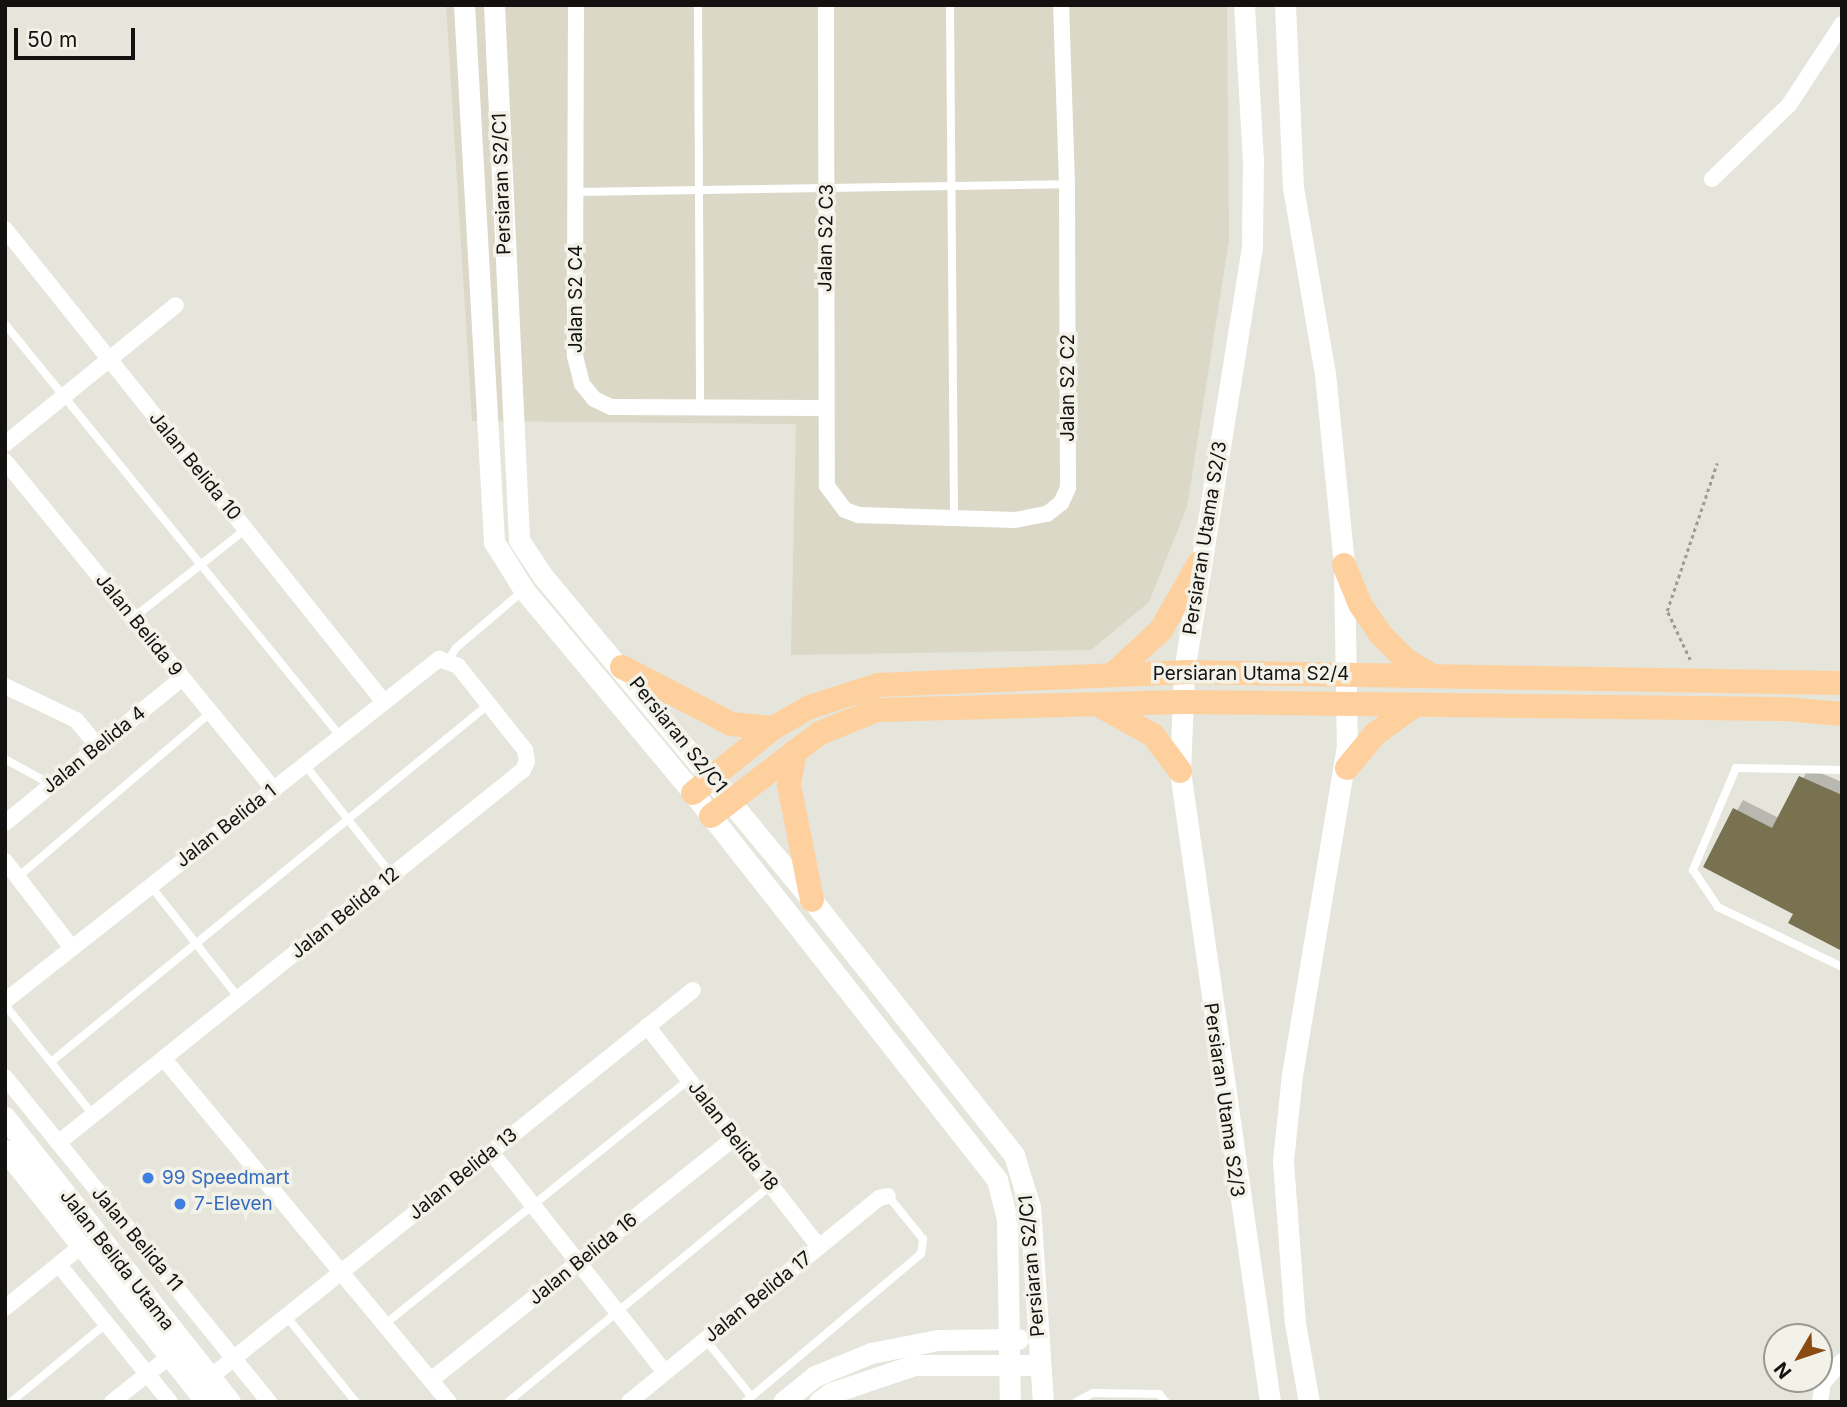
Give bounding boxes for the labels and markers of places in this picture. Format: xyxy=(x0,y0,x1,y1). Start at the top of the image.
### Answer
place label: 99 Speedmart xyxy=(162,1167,289,1189)
marker: 99 Speedmart xyxy=(140,1170,156,1186)
place label: 7-Eleven xyxy=(194,1193,273,1215)
marker: 7-Eleven xyxy=(172,1196,188,1212)

